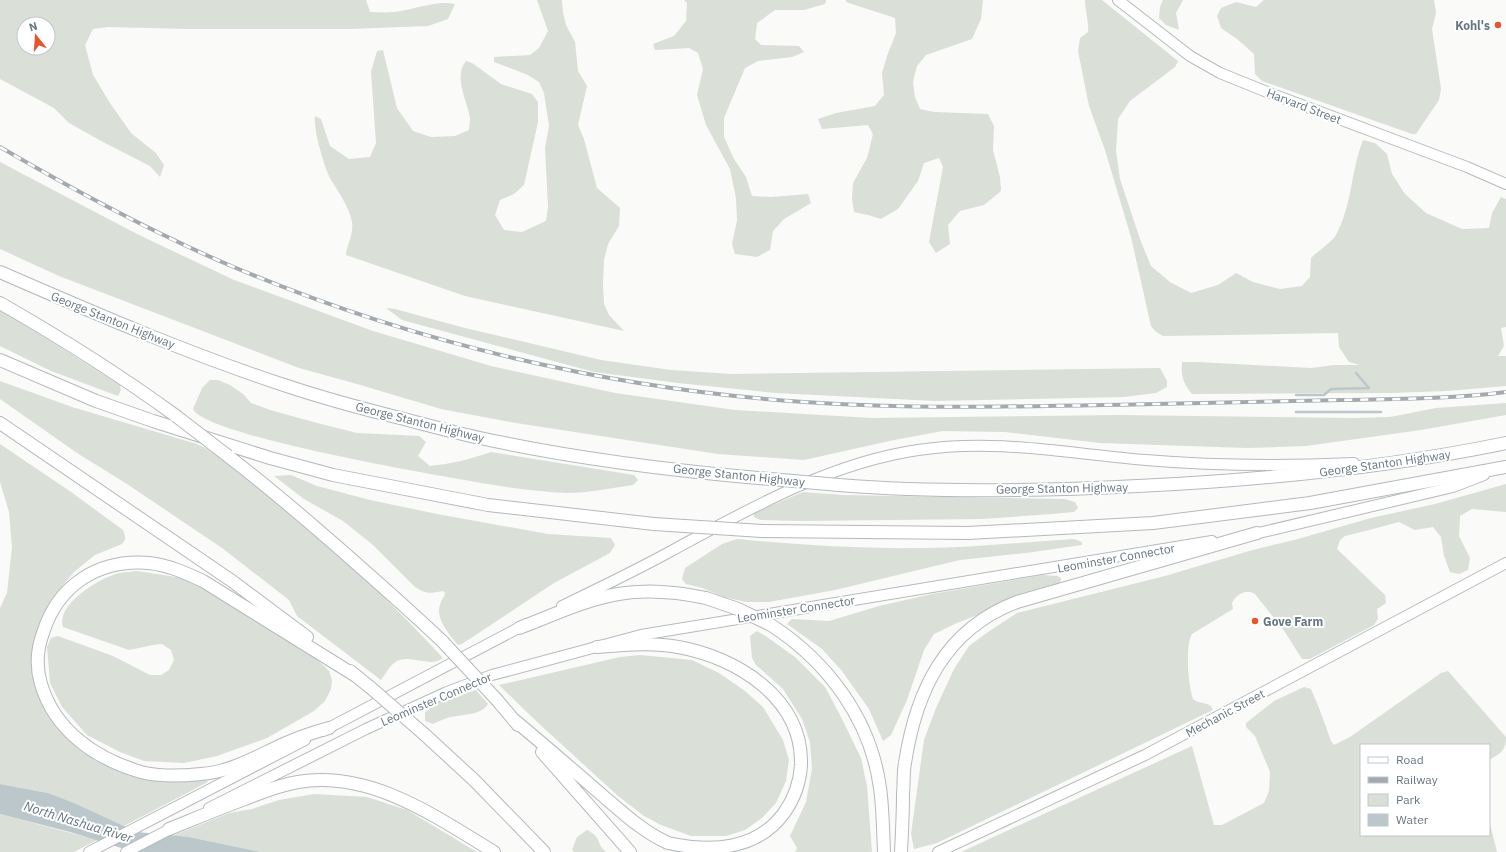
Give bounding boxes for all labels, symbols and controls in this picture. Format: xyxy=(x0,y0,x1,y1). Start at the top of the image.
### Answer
north arrow xyxy=(16,16,56,56)
place label: Kohl's xyxy=(1455,18,1490,33)
text: N xyxy=(27,19,39,34)
marker: Kohl's xyxy=(1493,20,1503,30)
street label: Harvard Street xyxy=(1265,85,1343,127)
street label: George Stanton Highway xyxy=(49,288,177,352)
street label: George Stanton Highway xyxy=(354,399,486,445)
street label: George Stanton Highway xyxy=(1318,446,1452,480)
street label: George Stanton Highway xyxy=(672,461,806,489)
street label: George Stanton Highway xyxy=(996,479,1128,497)
street label: Leominster Connector xyxy=(1056,540,1176,576)
street label: Leominster Connector xyxy=(736,592,857,626)
place label: Gove Farm xyxy=(1263,614,1323,629)
marker: Gove Farm xyxy=(1250,616,1260,626)
street label: Leominster Connector xyxy=(378,669,494,729)
street label: Mechanic Street xyxy=(1183,686,1267,740)
legend xyxy=(1360,744,1490,836)
text: Road xyxy=(1396,752,1424,767)
text: Railway xyxy=(1396,772,1438,787)
text: Park xyxy=(1396,792,1421,807)
water label: North Nashua River xyxy=(22,797,135,847)
text: Water xyxy=(1396,812,1429,827)

